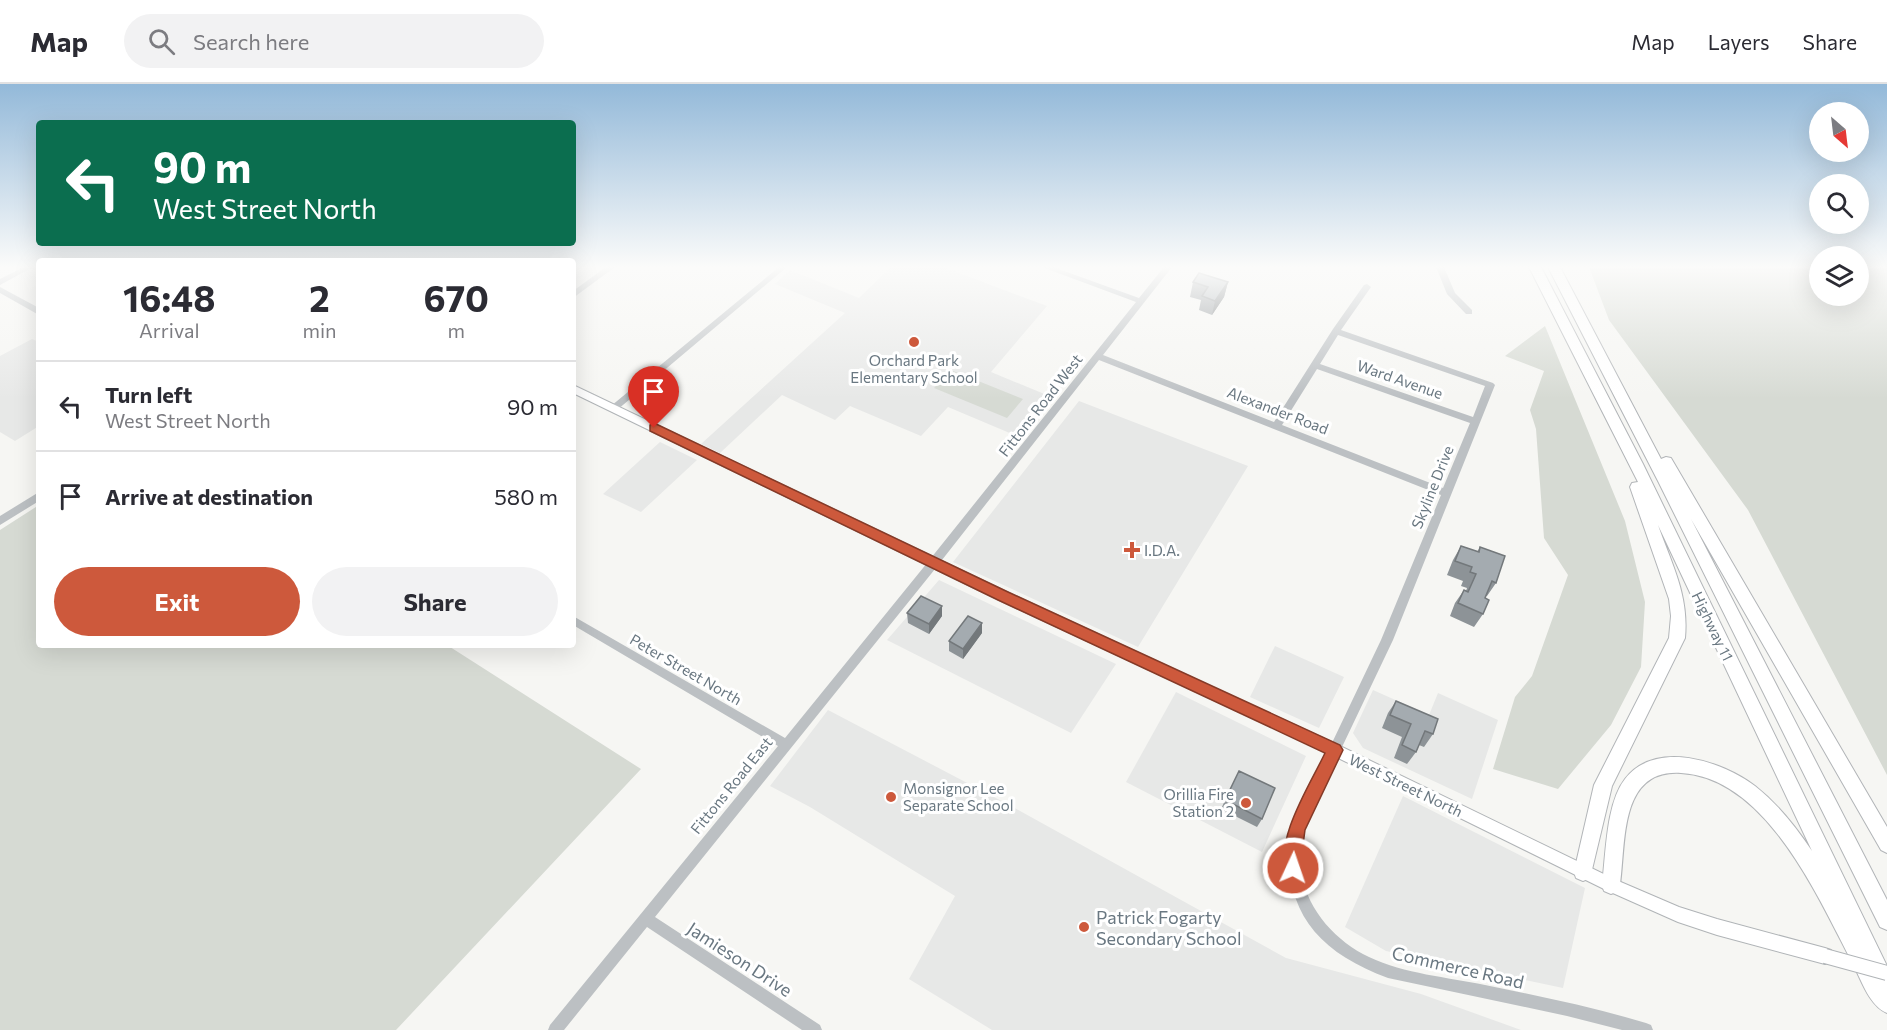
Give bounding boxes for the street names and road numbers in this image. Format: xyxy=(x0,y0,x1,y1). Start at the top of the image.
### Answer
street label: Fittons Road West xyxy=(994,350,1086,460)
street label: Ward Avenue xyxy=(1355,356,1445,402)
street label: Alexander Road xyxy=(1225,382,1331,438)
street label: Skyline Drive xyxy=(1407,443,1457,531)
street label: Highway 11 xyxy=(1689,589,1737,663)
street label: Peter Street North xyxy=(627,630,745,708)
street label: Fittons Road East xyxy=(686,733,776,837)
street label: West Street North xyxy=(1346,750,1466,820)
street label: Jamieson Drive xyxy=(683,917,797,1001)
street label: Commerce Road xyxy=(1390,941,1526,993)

